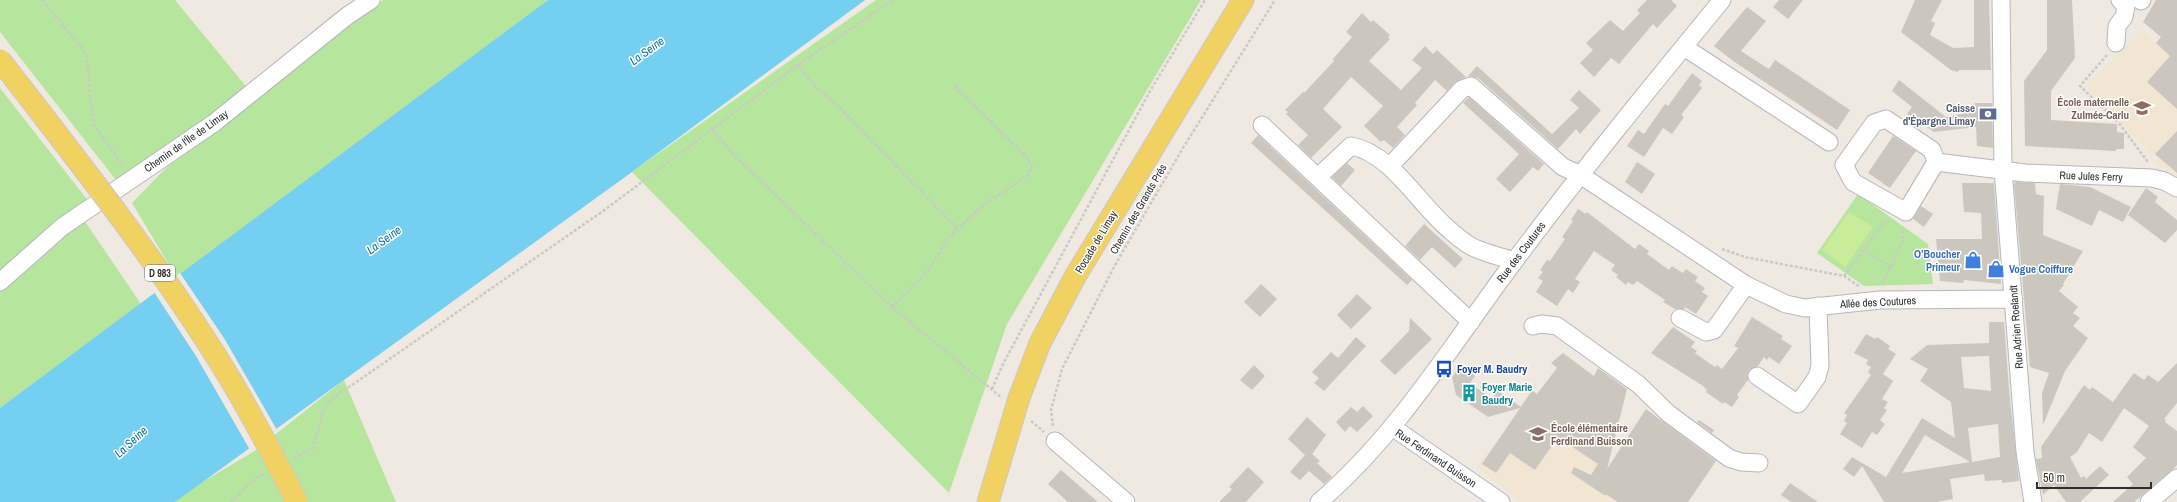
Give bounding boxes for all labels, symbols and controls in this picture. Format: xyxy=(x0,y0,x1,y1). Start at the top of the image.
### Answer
water label: La Seine xyxy=(626,33,668,69)
place label: École maternelle Zulmée-Carlu xyxy=(2057,95,2129,122)
school or university icon: École maternelle Zulmée-Carlu xyxy=(2132,98,2152,118)
place label: Caisse d'Épargne Limay xyxy=(1903,101,1975,128)
bank icon: Caisse d'Épargne Limay xyxy=(1978,104,1998,124)
street label: Chemin de l'Île de Limay xyxy=(141,106,231,175)
street label: Chemin des Grands Prés xyxy=(1106,161,1170,257)
street label: Rue Jules Ferry xyxy=(2059,168,2123,184)
street label: Rocade de Limay xyxy=(1072,208,1120,276)
street label: Rue des Coutures xyxy=(1494,218,1549,285)
water label: La Seine xyxy=(363,222,405,258)
place label: O’Boucher Primeur xyxy=(1914,247,1960,274)
shop icon: O’Boucher Primeur xyxy=(1963,250,1983,270)
shop icon: Vogue Coiffure xyxy=(1986,259,2006,279)
place label: Vogue Coiffure xyxy=(2009,262,2073,276)
road number: D 983 xyxy=(145,265,175,281)
street label: Rue Adrien Roelandt xyxy=(2006,284,2026,369)
street label: Allée des Coutures xyxy=(1839,293,1917,311)
bus stop icon: Foyer M. Baudry xyxy=(1434,359,1454,379)
place label: Foyer M. Baudry xyxy=(1457,362,1527,376)
place label: Foyer Marie Baudry xyxy=(1482,380,1532,407)
building icon: Foyer Marie Baudry xyxy=(1459,383,1479,403)
place label: École élémentaire Ferdinand Buisson xyxy=(1551,421,1632,448)
water label: La Seine xyxy=(111,422,151,461)
school or university icon: École élémentaire Ferdinand Buisson xyxy=(1528,424,1548,444)
street label: Rue Ferdinand Buisson xyxy=(1393,426,1479,490)
scale bar xyxy=(2037,464,2151,490)
text: 50 m xyxy=(2043,470,2065,486)

